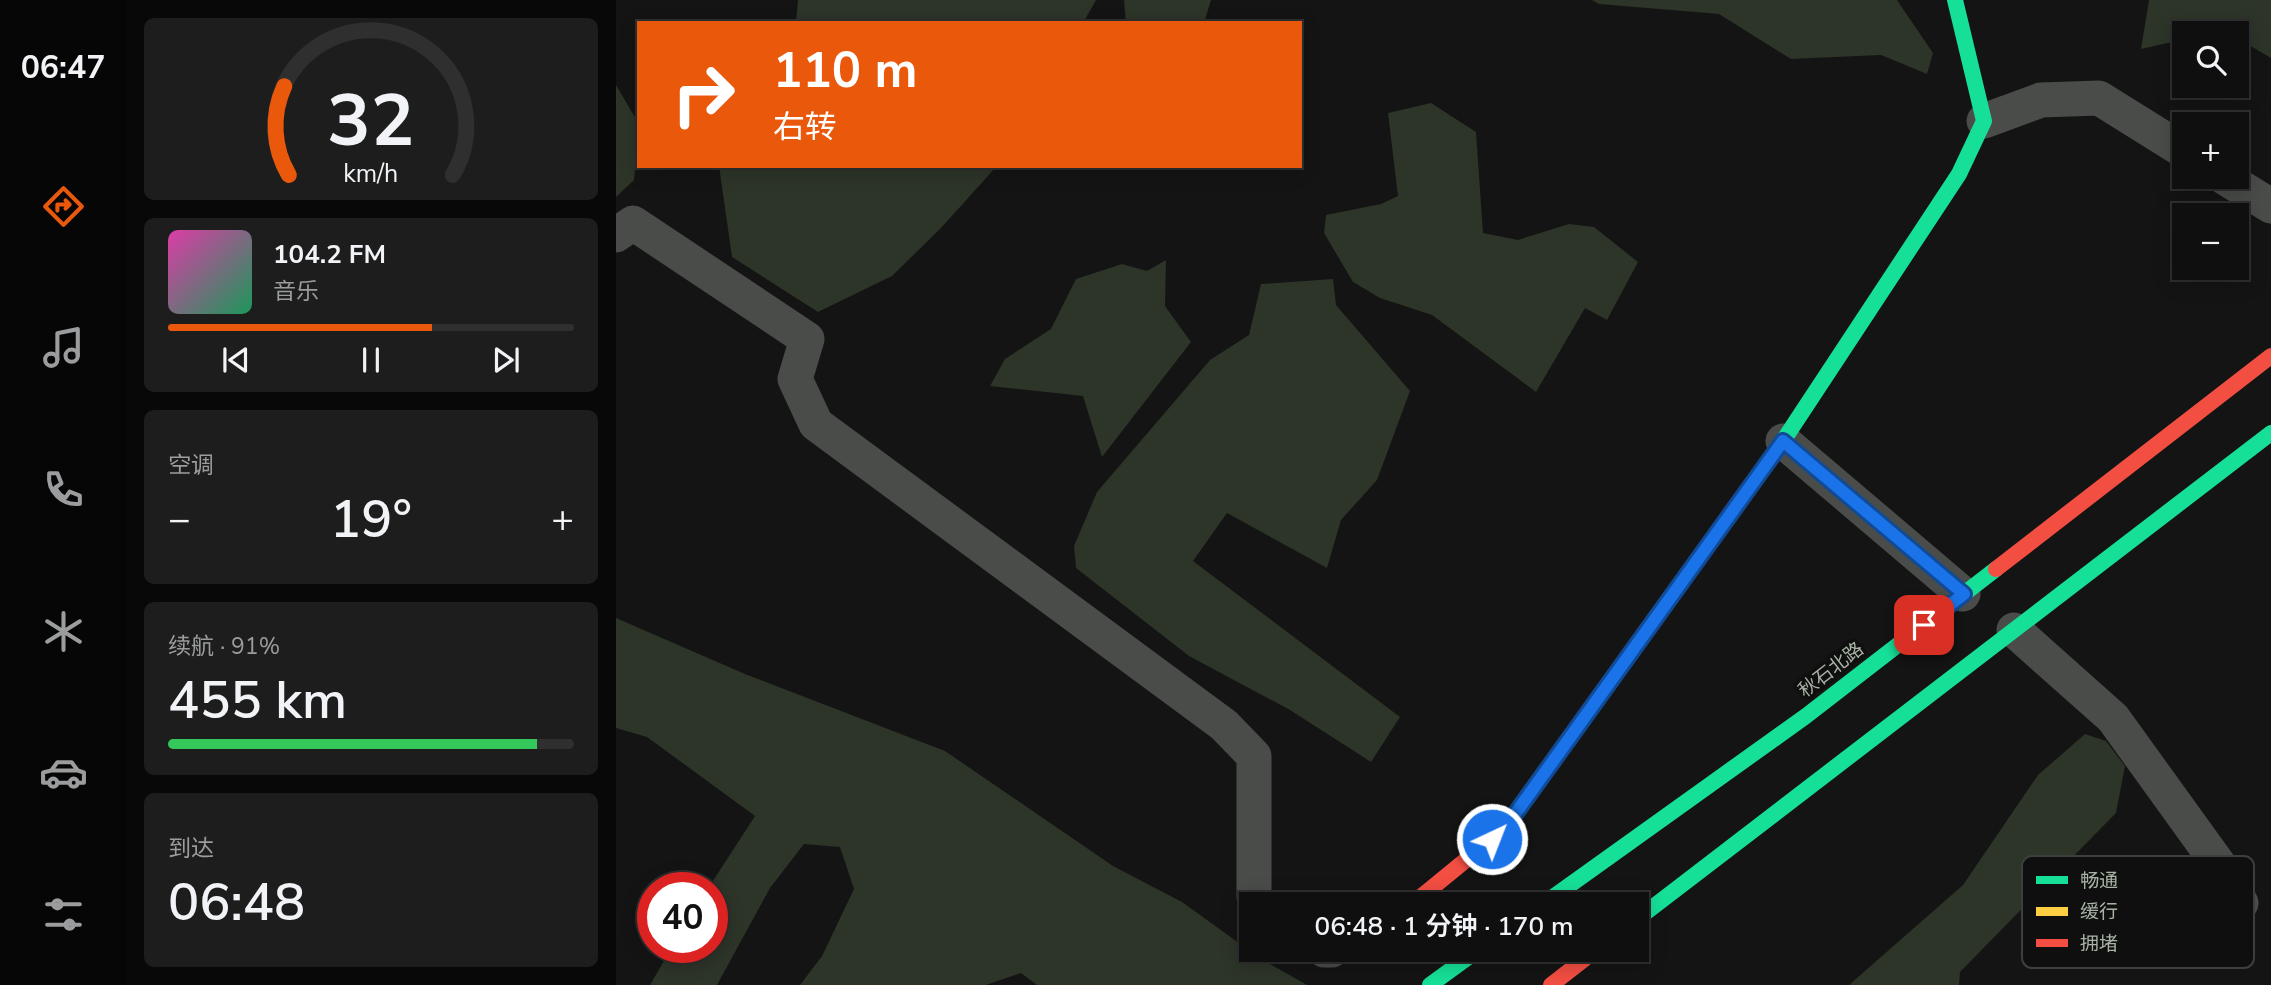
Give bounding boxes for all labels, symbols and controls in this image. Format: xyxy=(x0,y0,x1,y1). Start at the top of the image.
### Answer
map controls xyxy=(2172,21,2249,280)
button: search xyxy=(2172,21,2249,98)
text: 110 m xyxy=(773,37,917,104)
text: 06:47 xyxy=(21,46,105,89)
icon: right xyxy=(658,49,749,140)
text: 32 xyxy=(327,71,415,171)
text: 右转 xyxy=(773,106,837,149)
button: + xyxy=(2172,112,2249,189)
text: km/h xyxy=(343,157,399,191)
icon: directions xyxy=(39,182,88,231)
button: − xyxy=(2172,203,2249,280)
text: 104.2 FM xyxy=(273,237,386,272)
text: 音乐 xyxy=(273,276,319,307)
icon: music xyxy=(39,323,88,372)
icon: previous xyxy=(217,341,255,379)
icon: pause xyxy=(352,341,390,379)
icon: next xyxy=(487,341,525,379)
text: 空调 xyxy=(168,450,214,481)
icon: phone xyxy=(39,465,88,514)
text: 19° xyxy=(330,484,412,555)
text: − xyxy=(168,494,191,545)
text: + xyxy=(551,494,574,545)
pin xyxy=(1894,595,1954,655)
icon: arrive xyxy=(1905,606,1943,644)
icon: climate xyxy=(39,607,88,656)
text: 续航 · 91% xyxy=(168,631,280,662)
street label: 秋石北路 xyxy=(1793,636,1869,704)
text: 455 km xyxy=(168,665,347,736)
icon: car xyxy=(39,748,88,797)
position arrow xyxy=(1455,802,1529,876)
text: 到达 xyxy=(168,833,214,864)
legend xyxy=(2022,856,2254,968)
text: 06:48 xyxy=(168,867,305,938)
text: 畅通 xyxy=(2080,868,2118,894)
speed limit sign: 40 xyxy=(637,872,728,963)
icon: filters xyxy=(39,890,88,939)
text: 缓行 xyxy=(2080,899,2118,925)
text: 06:48 · 1 分钟 · 170 m xyxy=(1315,909,1573,944)
text: 拥堵 xyxy=(2080,931,2118,957)

